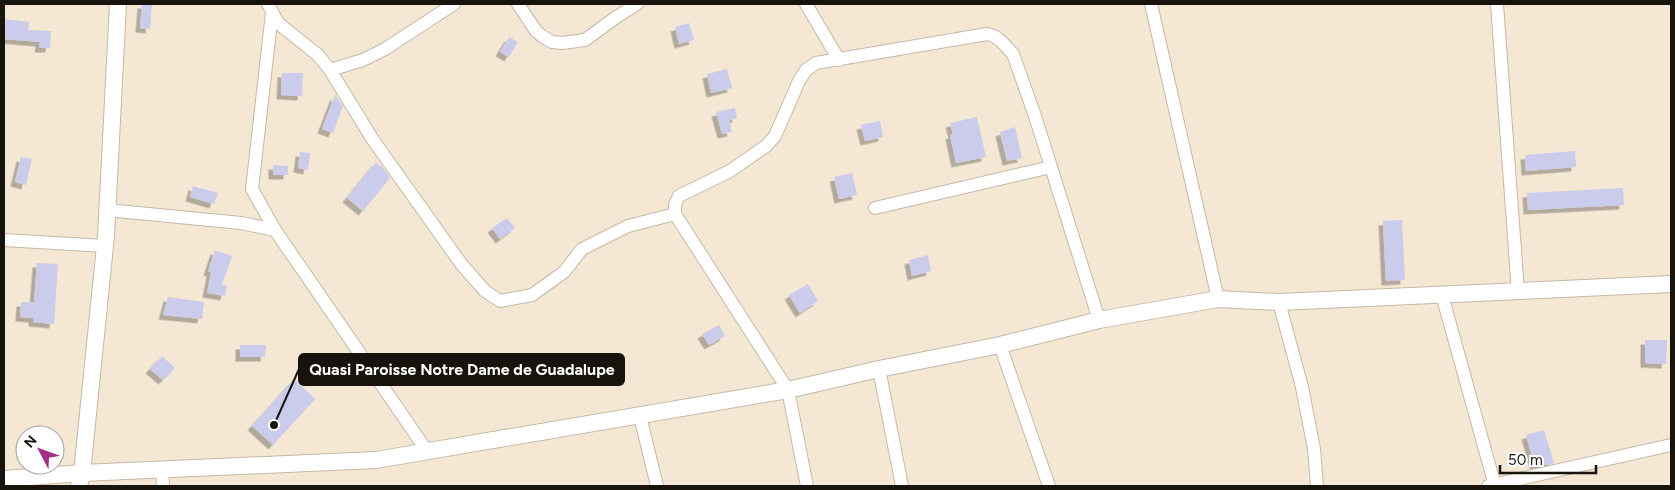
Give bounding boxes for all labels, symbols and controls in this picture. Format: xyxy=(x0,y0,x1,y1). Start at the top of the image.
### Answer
callout: Quasi Paroisse Notre Dame de Guadalupe xyxy=(299,354,624,385)
text: Quasi Paroisse Notre Dame de Guadalupe xyxy=(309,360,615,379)
north arrow xyxy=(15,425,65,475)
text: N xyxy=(21,432,41,451)
scale bar xyxy=(1500,442,1596,474)
text: 50 m xyxy=(1508,451,1543,469)

